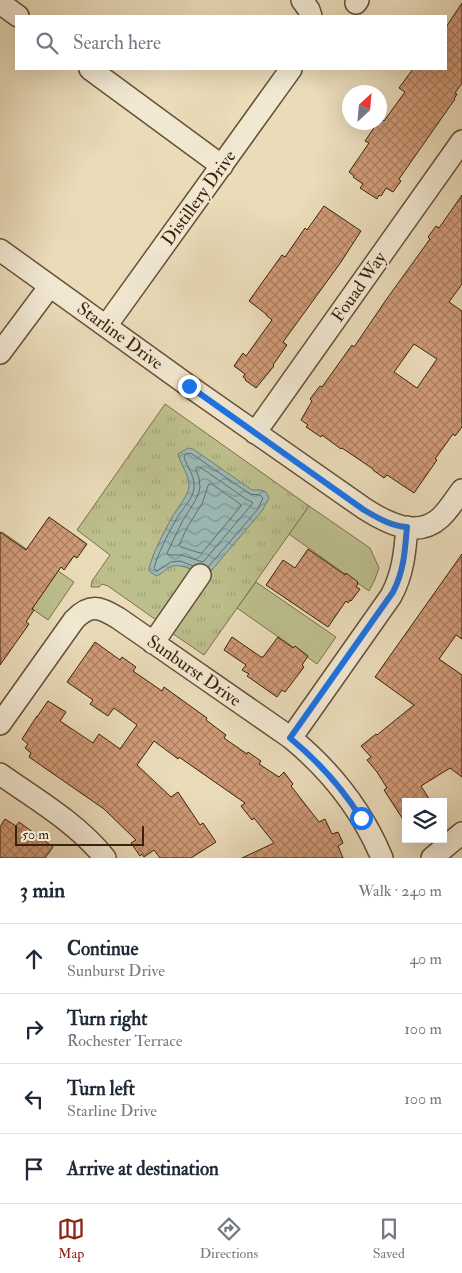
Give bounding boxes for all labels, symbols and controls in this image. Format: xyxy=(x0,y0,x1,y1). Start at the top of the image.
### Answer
search box xyxy=(15,15,447,70)
icon: search xyxy=(33,29,61,57)
text: Search here xyxy=(73,31,161,55)
north arrow xyxy=(342,85,387,130)
street label: Distillery Drive xyxy=(157,145,242,250)
street label: Fouad Way xyxy=(326,246,392,327)
street label: Starline Drive xyxy=(72,297,168,375)
route end xyxy=(178,375,201,398)
street label: Sunburst Drive xyxy=(142,630,246,712)
map controls xyxy=(402,798,447,843)
button: layers xyxy=(402,798,447,843)
route start xyxy=(350,807,373,830)
scale bar xyxy=(15,823,144,846)
text: 50 m xyxy=(22,826,49,843)
text: 3 min xyxy=(20,877,65,904)
text: Walk · 240 m xyxy=(358,881,442,901)
text: Continue xyxy=(67,937,138,961)
icon: ahead xyxy=(20,945,48,973)
text: 40 m xyxy=(409,949,442,969)
text: Sunburst Drive xyxy=(67,961,165,981)
text: Turn right xyxy=(67,1007,147,1031)
icon: right xyxy=(20,1015,48,1043)
text: 100 m xyxy=(404,1019,442,1039)
text: Rochester Terrace xyxy=(67,1031,182,1051)
text: Turn left xyxy=(67,1077,135,1101)
icon: left xyxy=(20,1085,48,1113)
text: 100 m xyxy=(404,1089,442,1109)
text: Starline Drive xyxy=(67,1101,157,1121)
icon: arrive xyxy=(20,1155,48,1183)
text: Arrive at destination xyxy=(67,1157,219,1181)
tab: Map xyxy=(57,1215,85,1262)
tab: Directions xyxy=(200,1215,258,1262)
tab: Saved xyxy=(373,1215,405,1262)

